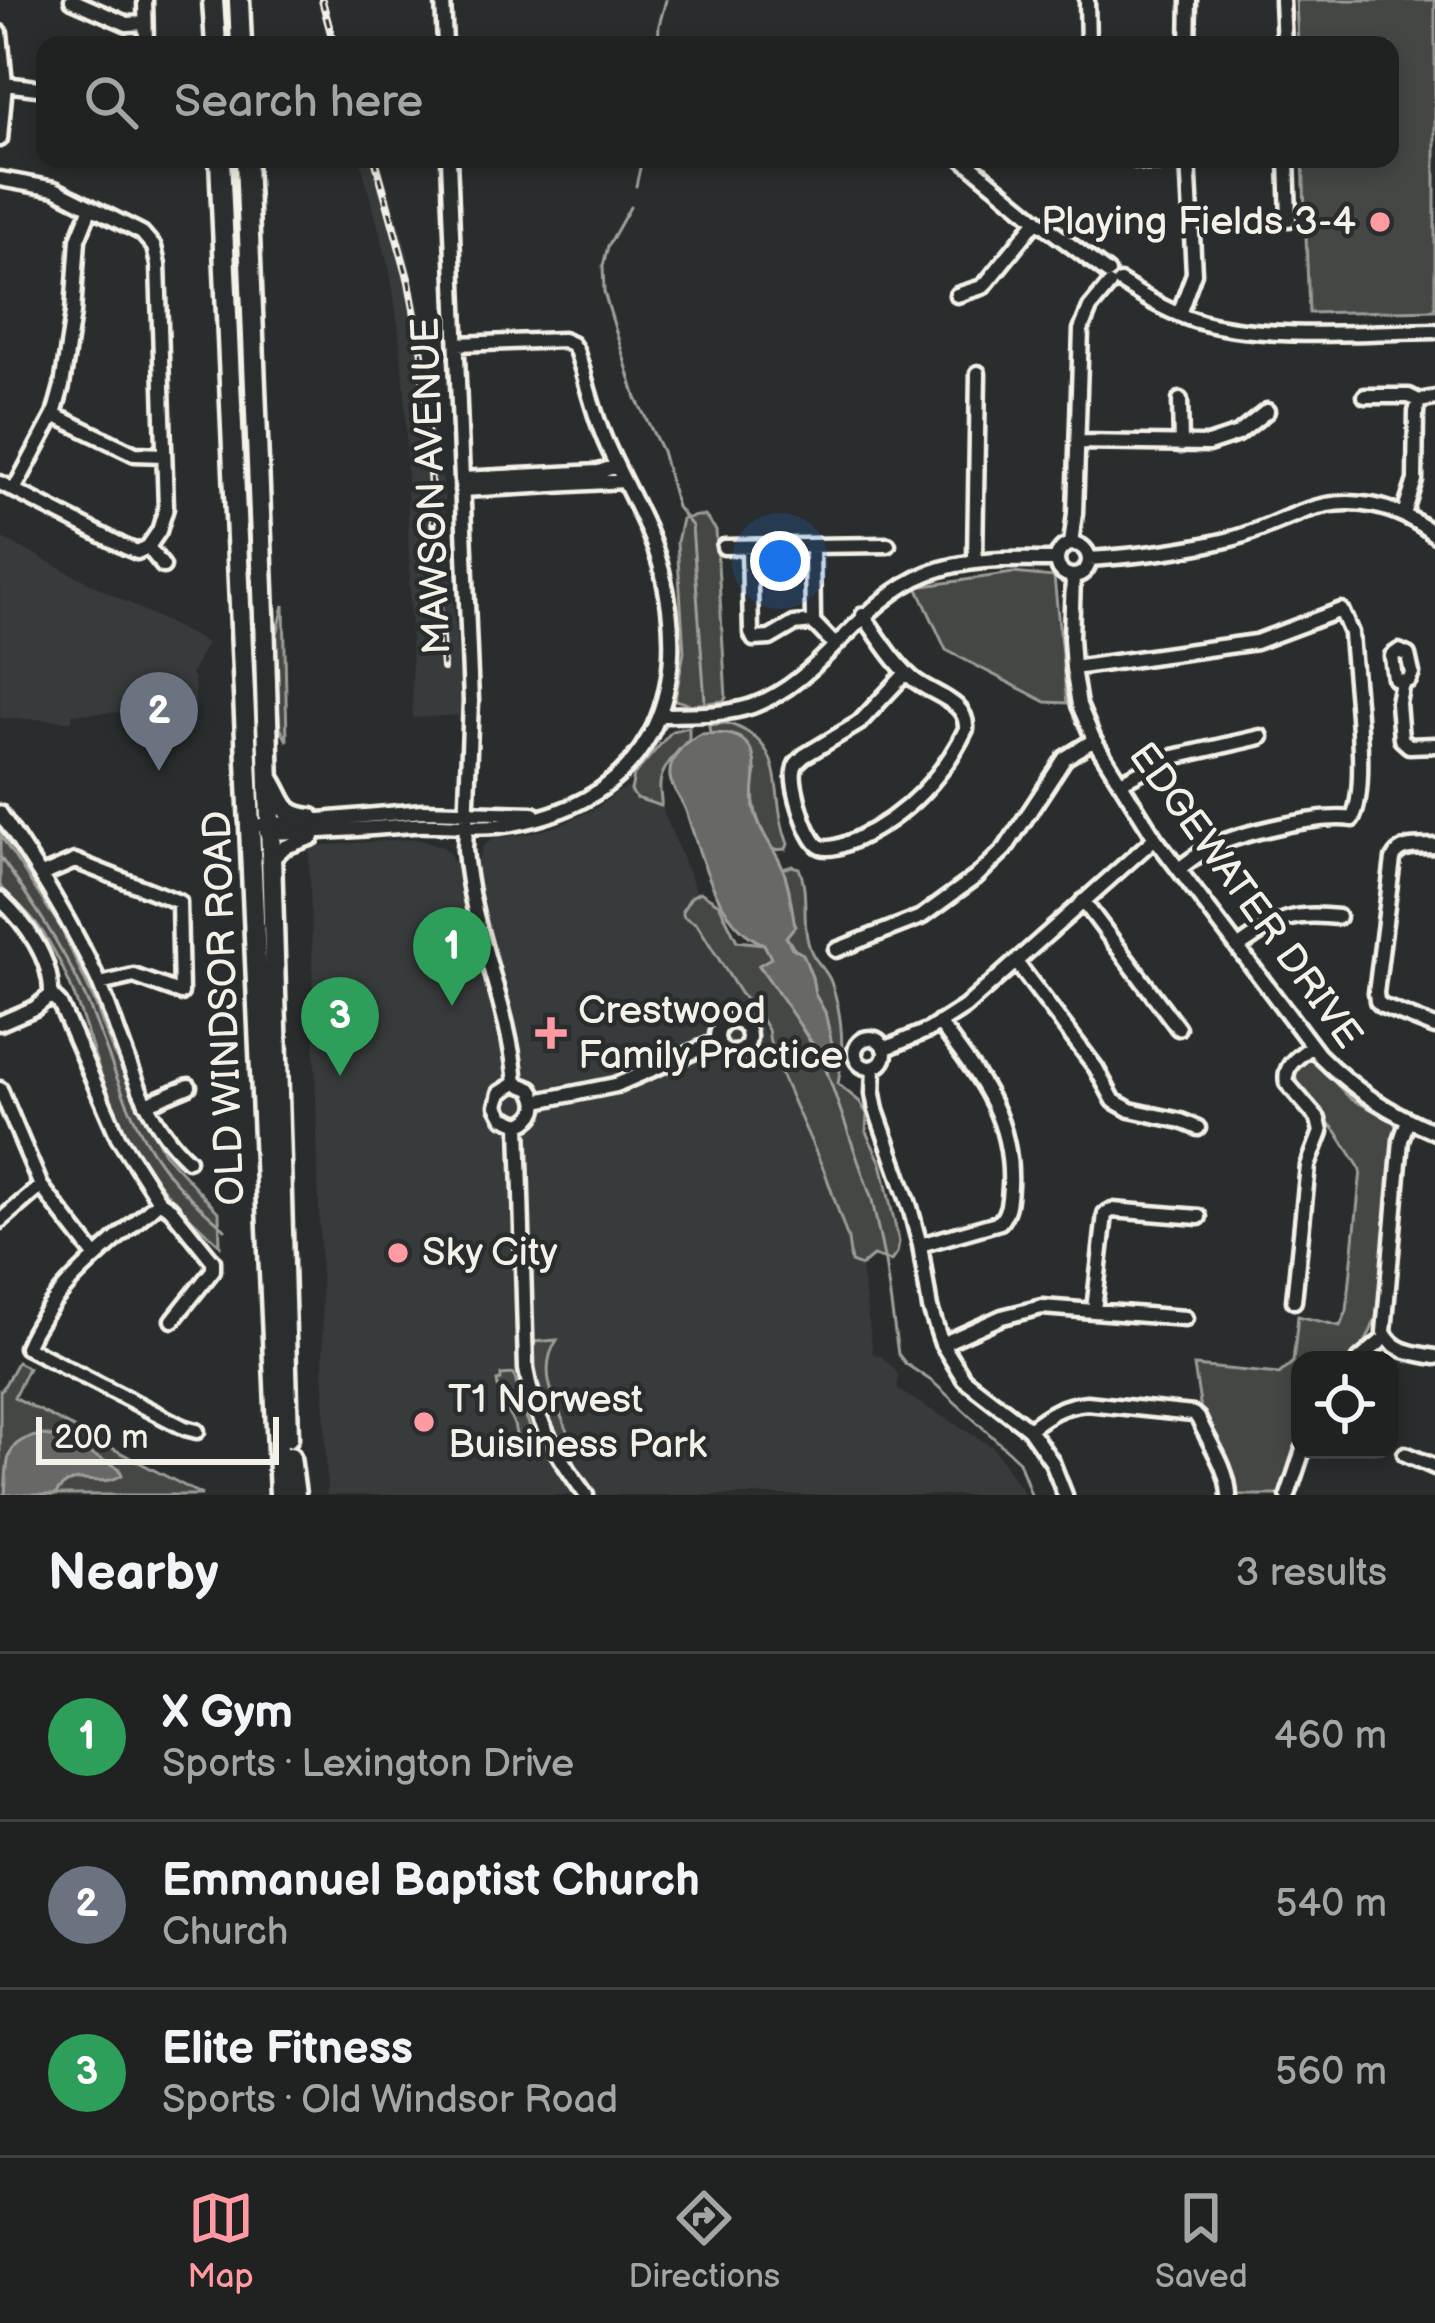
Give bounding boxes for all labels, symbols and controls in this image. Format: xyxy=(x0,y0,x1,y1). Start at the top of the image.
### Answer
search box xyxy=(36,36,1399,168)
icon: search xyxy=(78,69,144,135)
text: Search here xyxy=(174,75,423,130)
place label: Playing Fields 3-4 xyxy=(1041,199,1356,246)
marker: Playing Fields 3-4 xyxy=(1367,209,1393,235)
street label: MAWSON AVENUE xyxy=(403,316,461,656)
your location xyxy=(750,531,810,591)
pin: 2 xyxy=(120,672,198,771)
street label: EDGEWATER DRIVE xyxy=(1118,734,1372,1058)
street label: OLD WINDSOR ROAD xyxy=(195,810,255,1206)
pin: 1 xyxy=(413,907,491,1006)
pin: 3 xyxy=(301,977,379,1076)
place label: Crestwood Family Practice xyxy=(578,988,843,1080)
marker: Crestwood Family Practice xyxy=(535,1017,567,1049)
place label: Sky City xyxy=(422,1230,558,1277)
marker: Sky City xyxy=(385,1240,411,1266)
map controls xyxy=(1291,1351,1399,1459)
button: locate xyxy=(1291,1351,1399,1459)
place label: T1 Norwest Buisiness Park xyxy=(448,1377,707,1469)
marker: T1 Norwest Buisiness Park xyxy=(411,1409,437,1435)
scale bar xyxy=(36,1411,279,1464)
text: 200 m xyxy=(54,1418,148,1458)
text: Nearby xyxy=(48,1543,219,1604)
text: 3 results xyxy=(1235,1550,1387,1597)
text: X Gym xyxy=(162,1686,293,1741)
text: 1 xyxy=(79,1713,95,1760)
text: 460 m xyxy=(1274,1713,1387,1760)
text: Sports · Lexington Drive xyxy=(162,1741,574,1788)
text: Emmanuel Baptist Church xyxy=(162,1854,700,1909)
text: 2 xyxy=(75,1881,99,1928)
text: 540 m xyxy=(1275,1881,1387,1928)
text: Church xyxy=(162,1909,288,1956)
text: Elite Fitness xyxy=(162,2022,413,2077)
text: 3 xyxy=(76,2049,98,2096)
text: 560 m xyxy=(1275,2049,1387,2096)
text: Sports · Old Windsor Road xyxy=(162,2077,618,2124)
tab: Map xyxy=(187,2185,254,2297)
tab: Directions xyxy=(628,2185,780,2297)
tab: Saved xyxy=(1155,2185,1248,2297)

